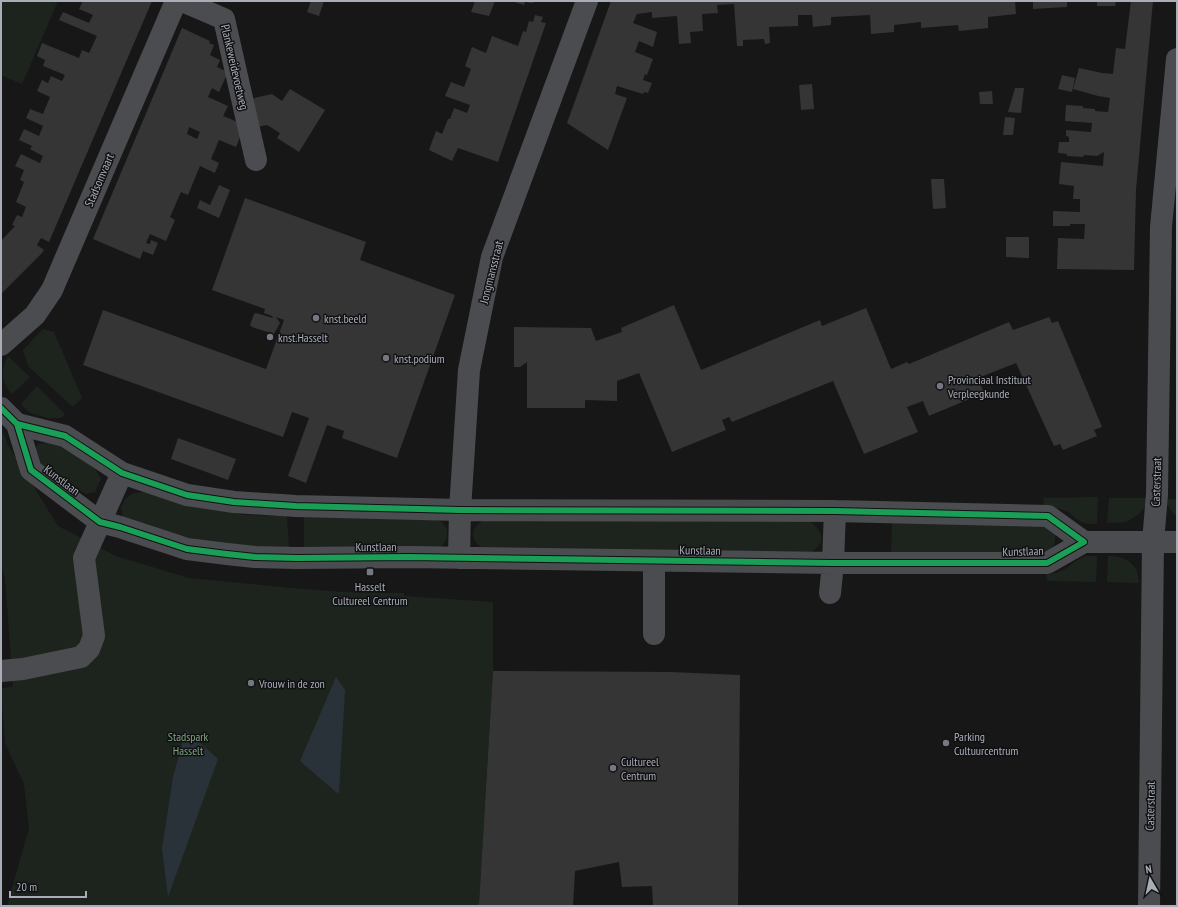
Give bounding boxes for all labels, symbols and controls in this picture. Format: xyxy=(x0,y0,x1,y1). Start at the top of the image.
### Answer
street label: Plankeweidevoetweg xyxy=(218,23,252,111)
street label: Stadsomvaart xyxy=(81,150,117,209)
street label: Jongmansstraat xyxy=(476,238,506,306)
place label: knst.beeld xyxy=(324,311,366,326)
marker: knst.beeld xyxy=(311,313,321,323)
place label: knst.Hasselt xyxy=(278,330,329,345)
marker: knst.Hasselt xyxy=(265,332,275,342)
place label: knst.podium xyxy=(394,351,445,366)
marker: knst.podium xyxy=(381,353,391,363)
place label: Provinciaal Instituut Verpleegkunde xyxy=(947,372,1032,401)
marker: Provinciaal Instituut Verpleegkunde xyxy=(935,381,945,391)
street label: Casterstraat xyxy=(1148,456,1164,507)
street label: Kunstlaan xyxy=(41,462,83,498)
street label: Kunstlaan xyxy=(355,539,397,554)
street label: Kunstlaan xyxy=(679,542,721,558)
street label: Kunstlaan xyxy=(1002,543,1044,559)
marker: Hasselt Cultureel Centrum xyxy=(365,567,375,577)
place label: Hasselt Cultureel Centrum xyxy=(332,579,408,608)
place label: Vrouw in de zon xyxy=(258,676,325,691)
marker: Vrouw in de zon xyxy=(246,678,256,688)
park label: Stadspark Hasselt xyxy=(168,729,209,758)
place label: Parking Cultuurcentrum xyxy=(954,729,1018,758)
marker: Parking Cultuurcentrum xyxy=(941,738,951,748)
place label: Cultureel Centrum xyxy=(621,754,659,783)
marker: Cultureel Centrum xyxy=(608,763,618,773)
street label: Casterstraat xyxy=(1142,781,1158,831)
north arrow xyxy=(1130,859,1170,899)
text: N xyxy=(1144,862,1153,877)
scale bar xyxy=(10,873,86,899)
text: 20 m xyxy=(16,879,37,894)

